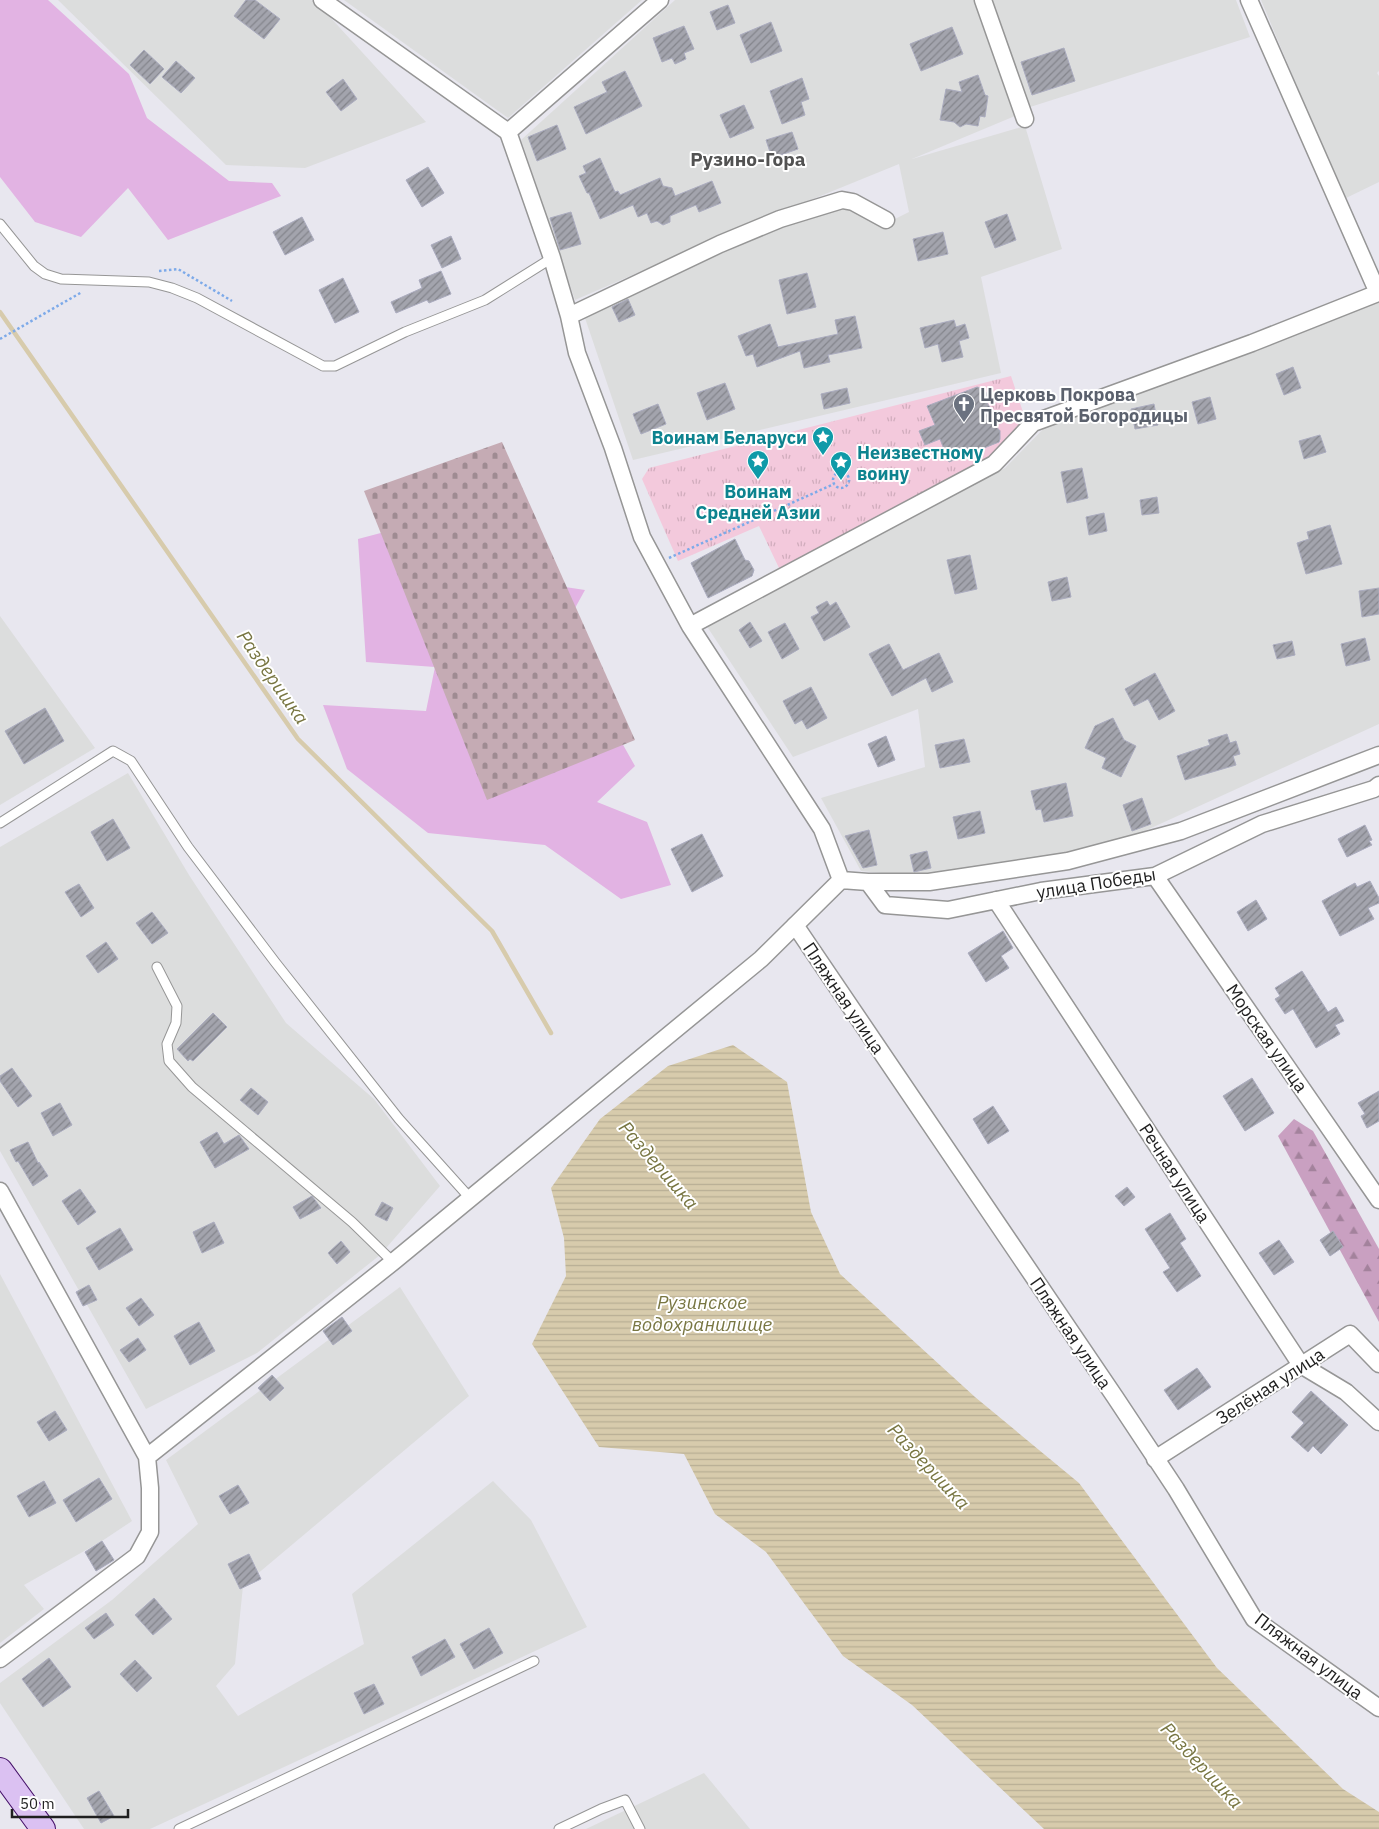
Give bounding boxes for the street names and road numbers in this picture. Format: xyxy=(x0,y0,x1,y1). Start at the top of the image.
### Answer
street label: улица Победы xyxy=(1035,862,1157,904)
street label: Пляжная улица xyxy=(798,938,890,1059)
street label: Морская улица xyxy=(1221,979,1313,1097)
street label: Речная улица xyxy=(1134,1119,1216,1227)
street label: Пляжная улица xyxy=(1025,1273,1117,1394)
street label: Зелёная улица xyxy=(1212,1342,1329,1430)
street label: Пляжная улица xyxy=(1250,1608,1368,1705)

